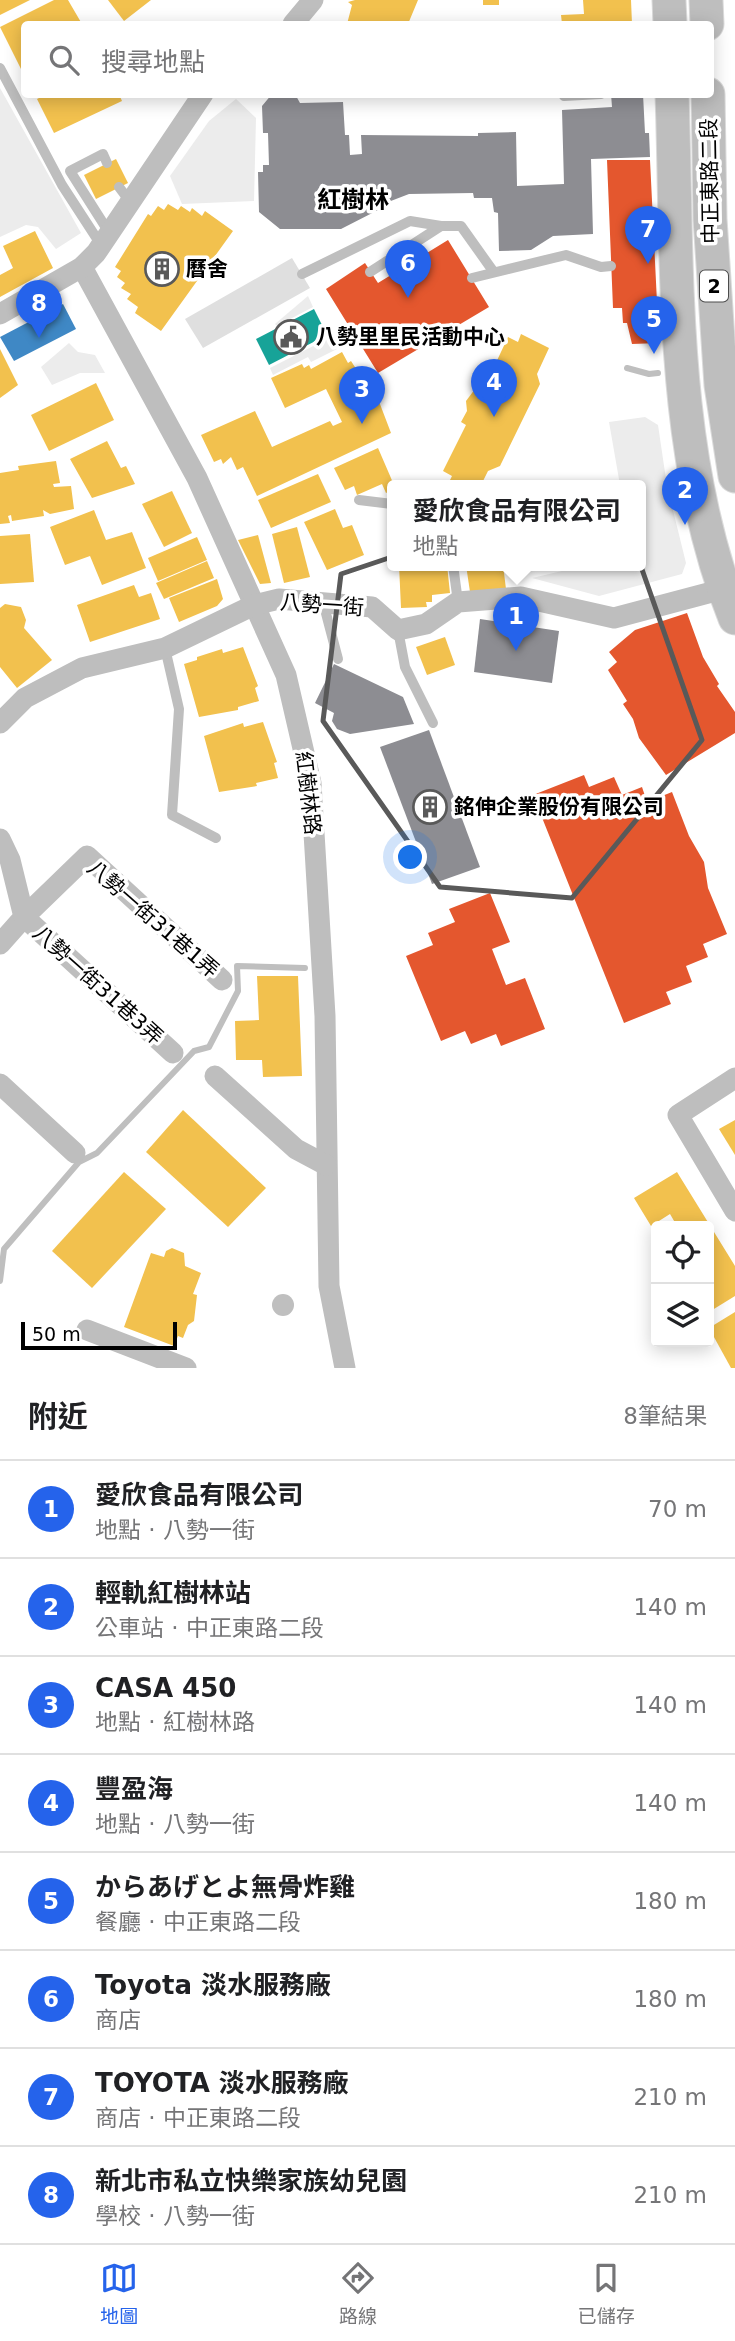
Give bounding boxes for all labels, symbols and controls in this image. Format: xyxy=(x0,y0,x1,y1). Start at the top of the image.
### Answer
search box xyxy=(21,21,714,98)
icon: search xyxy=(45,41,83,79)
text: 搜尋地點 xyxy=(101,47,205,77)
street label: 中正東路二段 xyxy=(697,118,723,244)
district label: 紅樹林 xyxy=(317,186,389,214)
pin: 7 xyxy=(625,206,671,264)
pin: 6 xyxy=(385,240,431,298)
building icon: 曆舍 xyxy=(143,250,181,288)
place label: 曆舍 xyxy=(186,257,228,281)
road number: 2 xyxy=(700,270,728,302)
pin: 8 xyxy=(16,280,62,338)
pin: 5 xyxy=(631,296,677,354)
public building icon: 八勢里里民活動中心 xyxy=(272,318,310,356)
place label: 八勢里里民活動中心 xyxy=(316,325,505,349)
pin: 4 xyxy=(471,359,517,417)
pin: 3 xyxy=(339,366,385,424)
pin: 2 xyxy=(662,467,708,525)
popup xyxy=(387,480,646,571)
text: 愛欣食品有限公司 xyxy=(412,496,621,526)
text: 地點 xyxy=(412,533,458,559)
street label: 八勢一街 xyxy=(279,590,365,620)
pin: 1 xyxy=(493,593,539,651)
street label: 紅樹林路 xyxy=(291,750,325,836)
building icon: 銘伸企業股份有限公司 xyxy=(411,788,449,826)
place label: 銘伸企業股份有限公司 xyxy=(454,795,664,819)
your location xyxy=(393,840,427,874)
street label: 八勢一街31巷1弄 xyxy=(82,855,224,983)
street label: 八勢一街31巷3弄 xyxy=(28,921,168,1049)
map controls xyxy=(651,1221,714,1347)
button: locate xyxy=(651,1221,714,1284)
button: layers xyxy=(651,1284,714,1347)
scale bar xyxy=(21,1319,177,1351)
text: 50 m xyxy=(32,1323,81,1345)
text: 附近 xyxy=(28,1399,88,1434)
text: 8筆結果 xyxy=(623,1403,707,1429)
text: 愛欣食品有限公司 xyxy=(95,1480,303,1510)
text: 1 xyxy=(43,1496,59,1522)
text: 70 m xyxy=(648,1496,707,1522)
text: 地點 · 八勢一街 xyxy=(95,1517,255,1543)
text: 輕軌紅樹林站 xyxy=(95,1578,251,1608)
text: 2 xyxy=(43,1594,59,1620)
text: 140 m xyxy=(633,1594,707,1620)
text: 公車站 · 中正東路二段 xyxy=(95,1615,324,1641)
text: CASA 450 xyxy=(95,1673,236,1703)
text: 3 xyxy=(43,1692,59,1718)
text: 140 m xyxy=(633,1692,707,1718)
text: 地點 · 紅樹林路 xyxy=(95,1709,255,1735)
text: 豐盈海 xyxy=(95,1774,173,1804)
text: 4 xyxy=(43,1790,59,1816)
text: 140 m xyxy=(633,1790,707,1816)
text: 地點 · 八勢一街 xyxy=(95,1811,255,1837)
text: からあげとよ無骨炸雞 xyxy=(95,1872,355,1902)
text: 5 xyxy=(43,1888,59,1914)
text: 180 m xyxy=(633,1888,707,1914)
text: 餐廳 · 中正東路二段 xyxy=(95,1909,301,1935)
text: Toyota 淡水服務廠 xyxy=(95,1970,331,2000)
text: 6 xyxy=(43,1986,59,2012)
text: 180 m xyxy=(633,1986,707,2012)
text: 商店 xyxy=(95,2007,141,2033)
text: TOYOTA 淡水服務廠 xyxy=(95,2068,349,2098)
text: 7 xyxy=(43,2084,59,2110)
text: 210 m xyxy=(633,2084,707,2110)
text: 商店 · 中正東路二段 xyxy=(95,2105,301,2131)
text: 新北市私立快樂家族幼兒園 xyxy=(95,2166,407,2196)
text: 8 xyxy=(43,2182,59,2208)
text: 210 m xyxy=(633,2182,707,2208)
text: 學校 · 八勢一街 xyxy=(95,2203,255,2229)
tab: 地圖 xyxy=(100,2259,138,2328)
tab: 路線 xyxy=(339,2259,377,2328)
tab: 已儲存 xyxy=(578,2259,635,2328)

